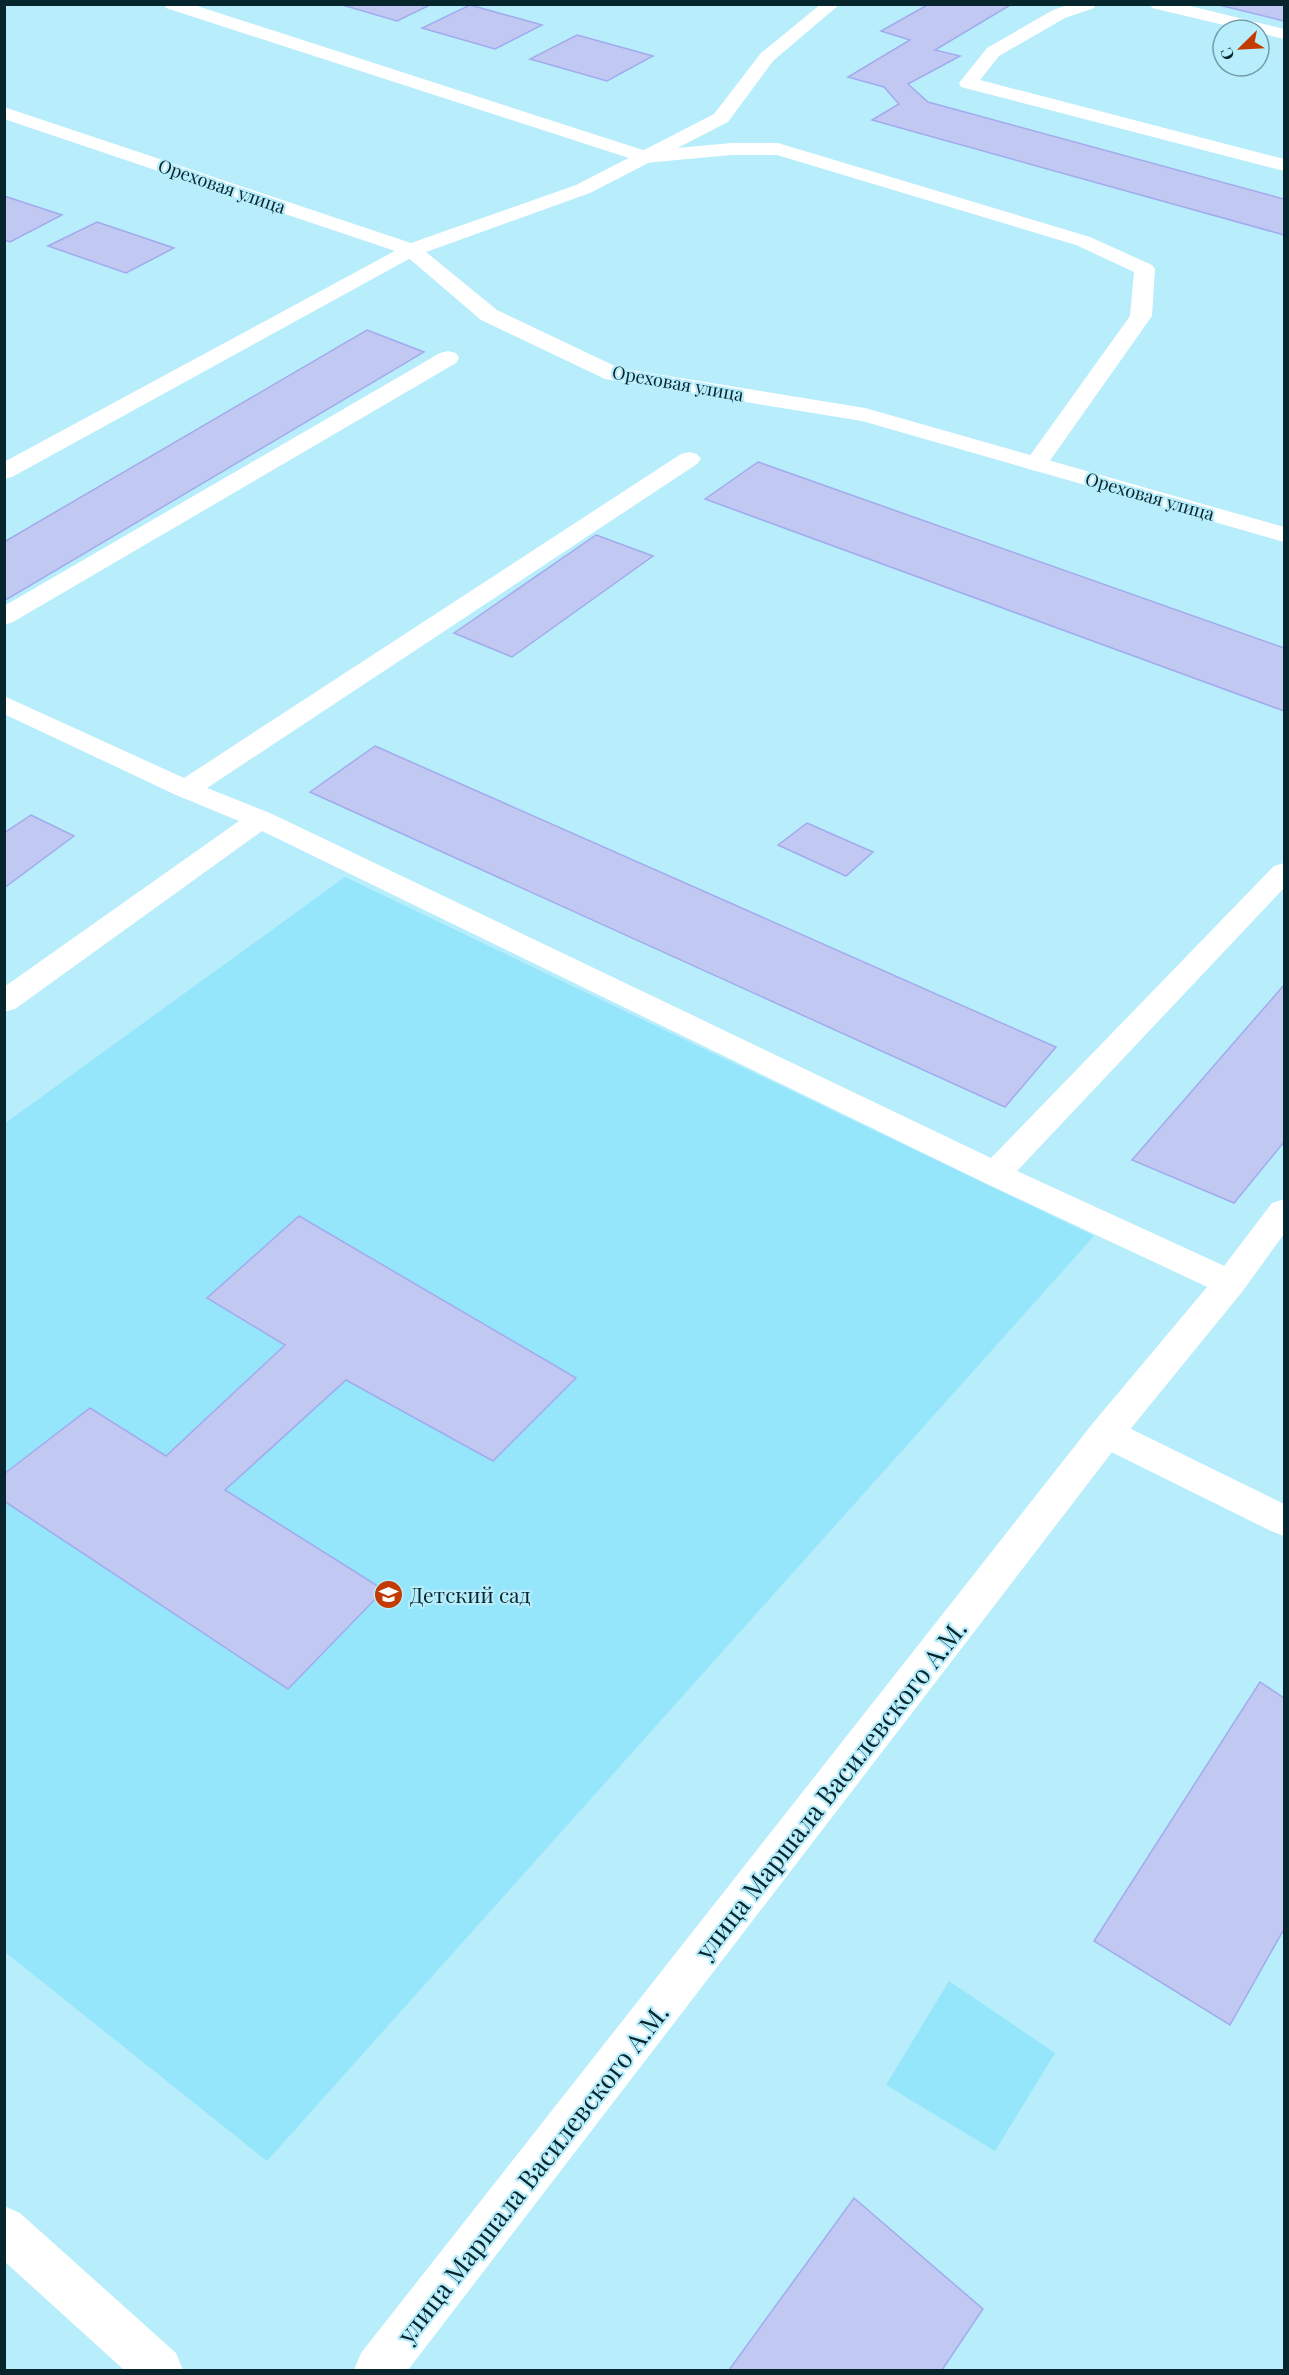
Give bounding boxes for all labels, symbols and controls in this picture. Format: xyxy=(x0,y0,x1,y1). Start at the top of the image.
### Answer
north arrow xyxy=(1211,18,1271,78)
text: С xyxy=(1215,45,1239,64)
street label: Ореховая улица xyxy=(155,153,289,219)
street label: Ореховая улица xyxy=(610,360,746,406)
street label: Ореховая улица xyxy=(1083,466,1217,526)
school or university icon: Детский сад xyxy=(373,1578,405,1610)
place label: Детский сад xyxy=(410,1580,531,1608)
street label: улица Маршала Василевского А.М. xyxy=(686,1612,974,1967)
street label: улица Маршала Василевского А.М. xyxy=(388,1996,676,2351)

